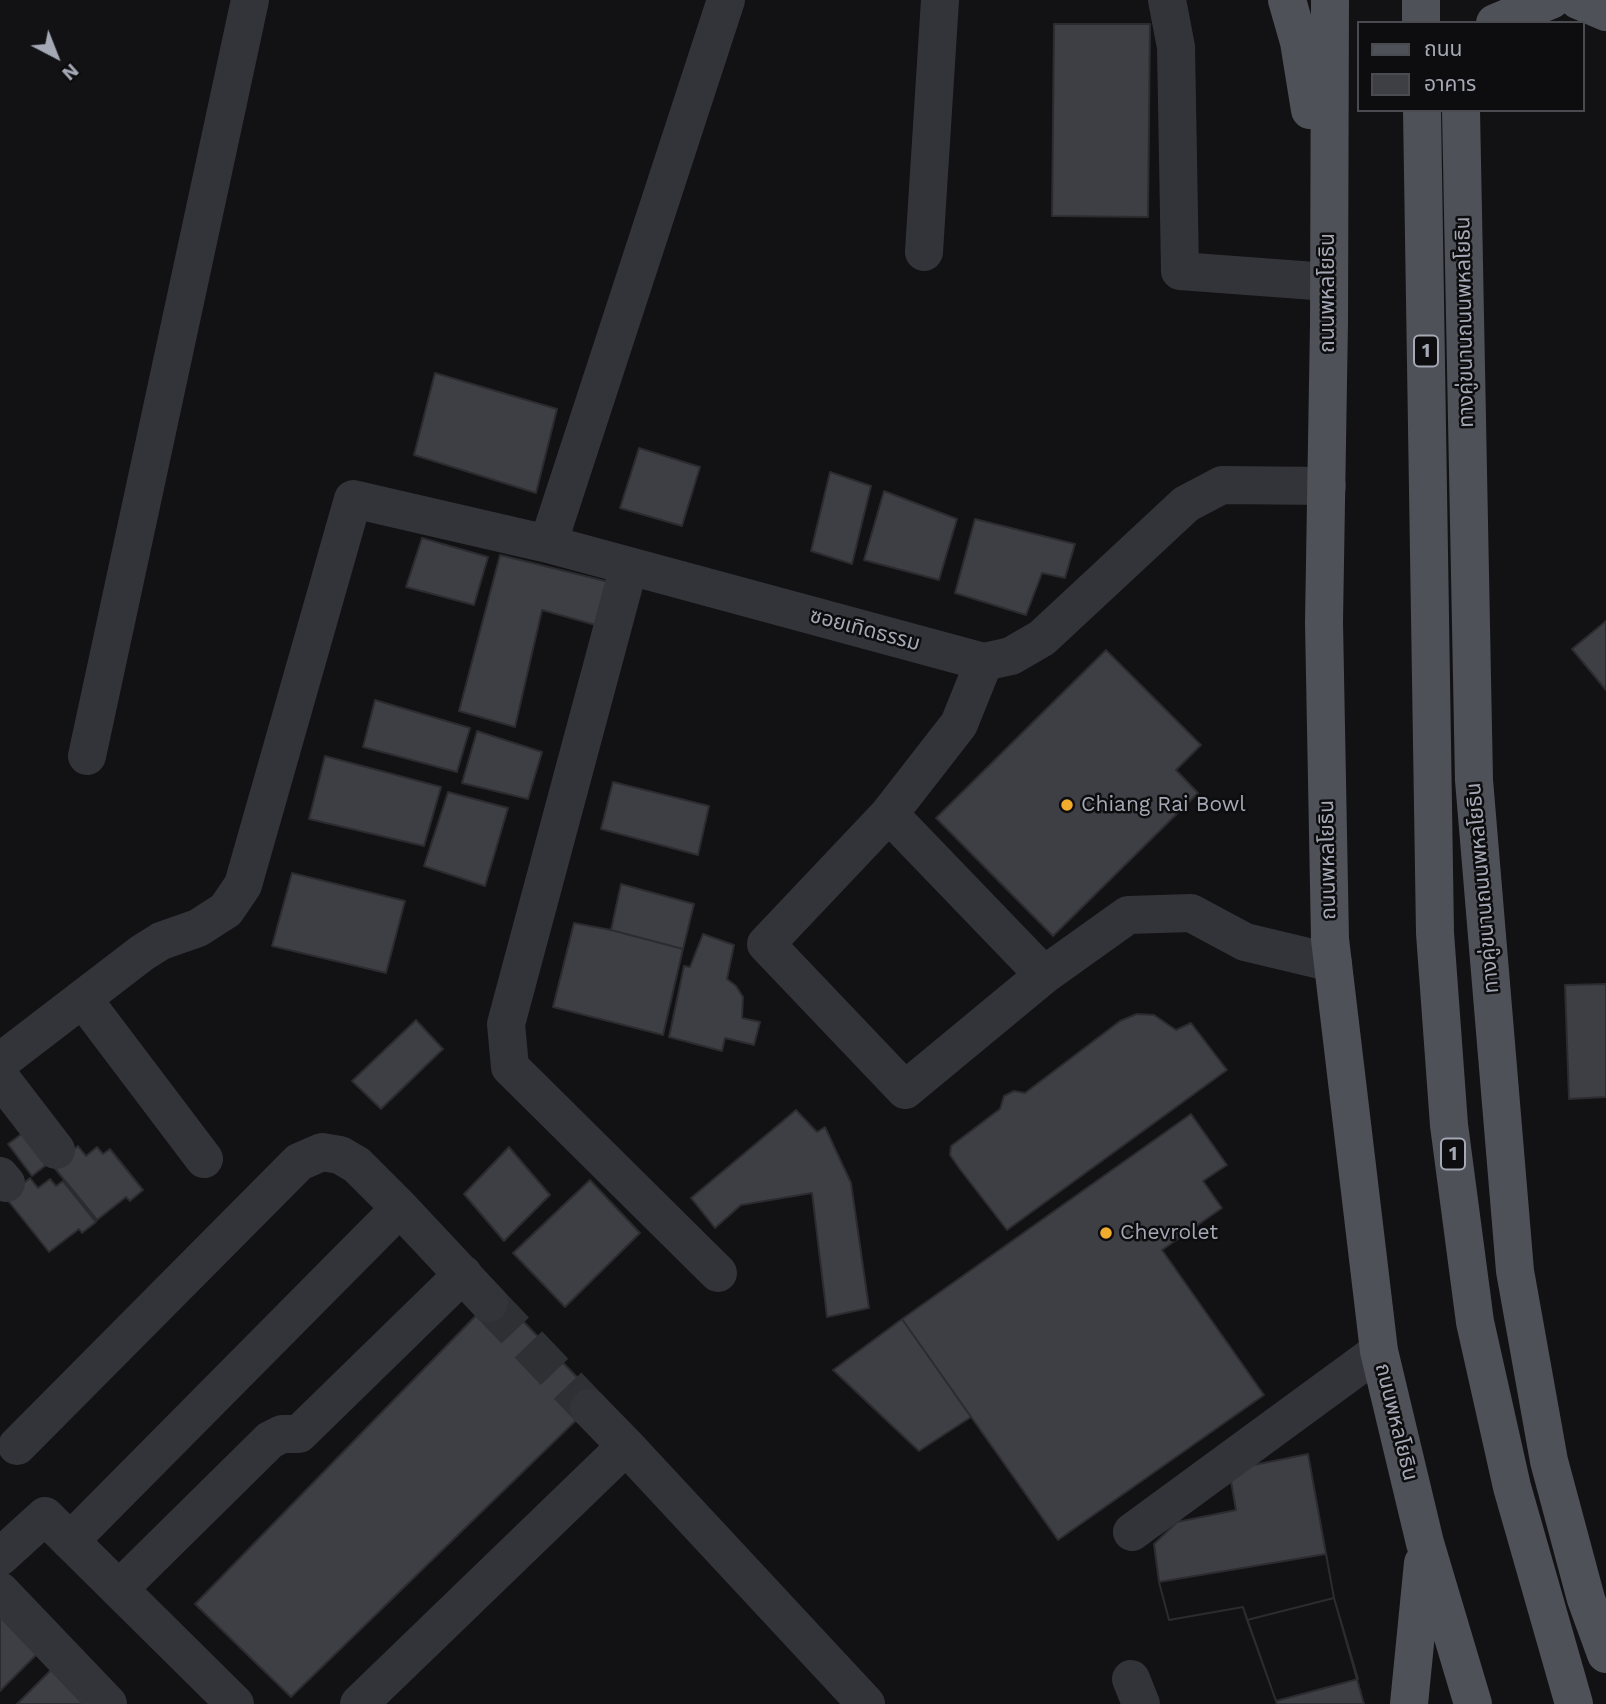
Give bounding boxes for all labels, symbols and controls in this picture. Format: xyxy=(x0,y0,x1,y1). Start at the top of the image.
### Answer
north arrow xyxy=(21,21,91,91)
legend xyxy=(1358,21,1585,112)
text: ถนน xyxy=(1424,36,1462,61)
text: N xyxy=(57,59,83,85)
text: อาคาร xyxy=(1424,71,1476,96)
street label: ทางคู่ขนานถนนพหลโยธิน xyxy=(1451,216,1479,428)
street label: ถนนพหลโยธิน xyxy=(1315,233,1341,353)
road number: 1 xyxy=(1414,336,1438,366)
street label: ซอยเทิดธรรม xyxy=(807,603,923,657)
street label: ทางคู่ขนานถนนพหลโยธิน xyxy=(1461,782,1505,994)
place label: Chiang Rai Bowl xyxy=(1081,792,1246,818)
marker: Chiang Rai Bowl xyxy=(1059,797,1075,813)
street label: ถนนพหลโยธิน xyxy=(1314,800,1342,920)
road number: 1 xyxy=(1441,1138,1465,1170)
place label: Chevrolet xyxy=(1120,1220,1218,1246)
marker: Chevrolet xyxy=(1098,1225,1114,1241)
street label: ถนนพหลโยธิน xyxy=(1369,1361,1423,1483)

